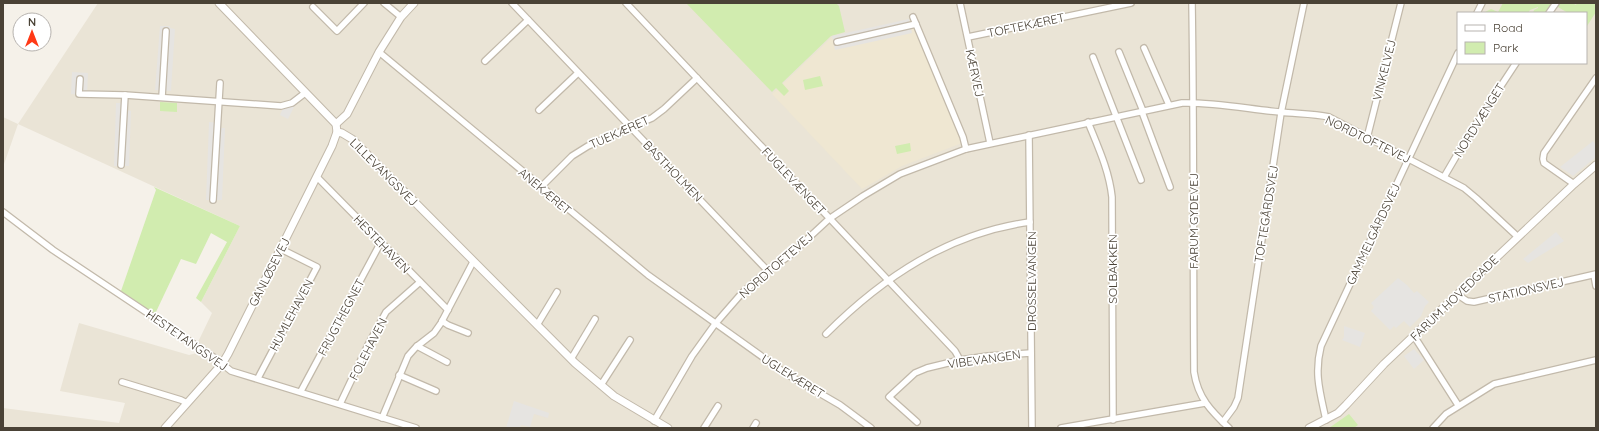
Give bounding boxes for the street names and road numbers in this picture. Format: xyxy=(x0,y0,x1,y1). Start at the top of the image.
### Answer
street label: TOFTEKÆRET xyxy=(986,10,1066,40)
street label: VINKELVEJ xyxy=(1369,38,1399,102)
street label: KÆRVEJ xyxy=(963,48,987,98)
street label: NORDVÆNGET xyxy=(1450,80,1508,160)
street label: TUEKÆRET xyxy=(587,112,651,152)
street label: NORDTOFTEVEJ xyxy=(1323,112,1413,166)
street label: LILLEVANGSVEJ xyxy=(347,135,421,209)
street label: BASTHOLMEN xyxy=(640,137,706,205)
street label: FUGLEVÆNGET xyxy=(759,144,829,218)
street label: TOFTEGÅRDSVEJ xyxy=(1251,164,1281,264)
street label: ANEKÆRET xyxy=(515,165,575,217)
street label: FARUM GYDEVEJ xyxy=(1186,173,1201,269)
street label: GAMMELGÅRDSVEJ xyxy=(1343,181,1403,287)
street label: HESTEHAVEN xyxy=(351,212,413,276)
street label: NORDTOFTEVEJ xyxy=(736,229,816,301)
street label: DROSSELVANGEN xyxy=(1024,231,1039,331)
street label: SOLBAKKEN xyxy=(1105,234,1120,304)
street label: GANLØSEVEJ xyxy=(245,235,293,309)
street label: FARUM HOVEDGADE xyxy=(1407,252,1501,344)
street label: STATIONSVEJ xyxy=(1487,274,1565,306)
street label: FRUGTHEGNET xyxy=(314,276,368,358)
street label: HUMLEHAVEN xyxy=(266,277,316,353)
street label: HESTETANGSVEJ xyxy=(143,306,231,374)
street label: FOLEHAVEN xyxy=(346,315,390,383)
street label: VIBEVANGEN xyxy=(947,346,1021,372)
street label: UGLEKÆRET xyxy=(759,351,827,401)

